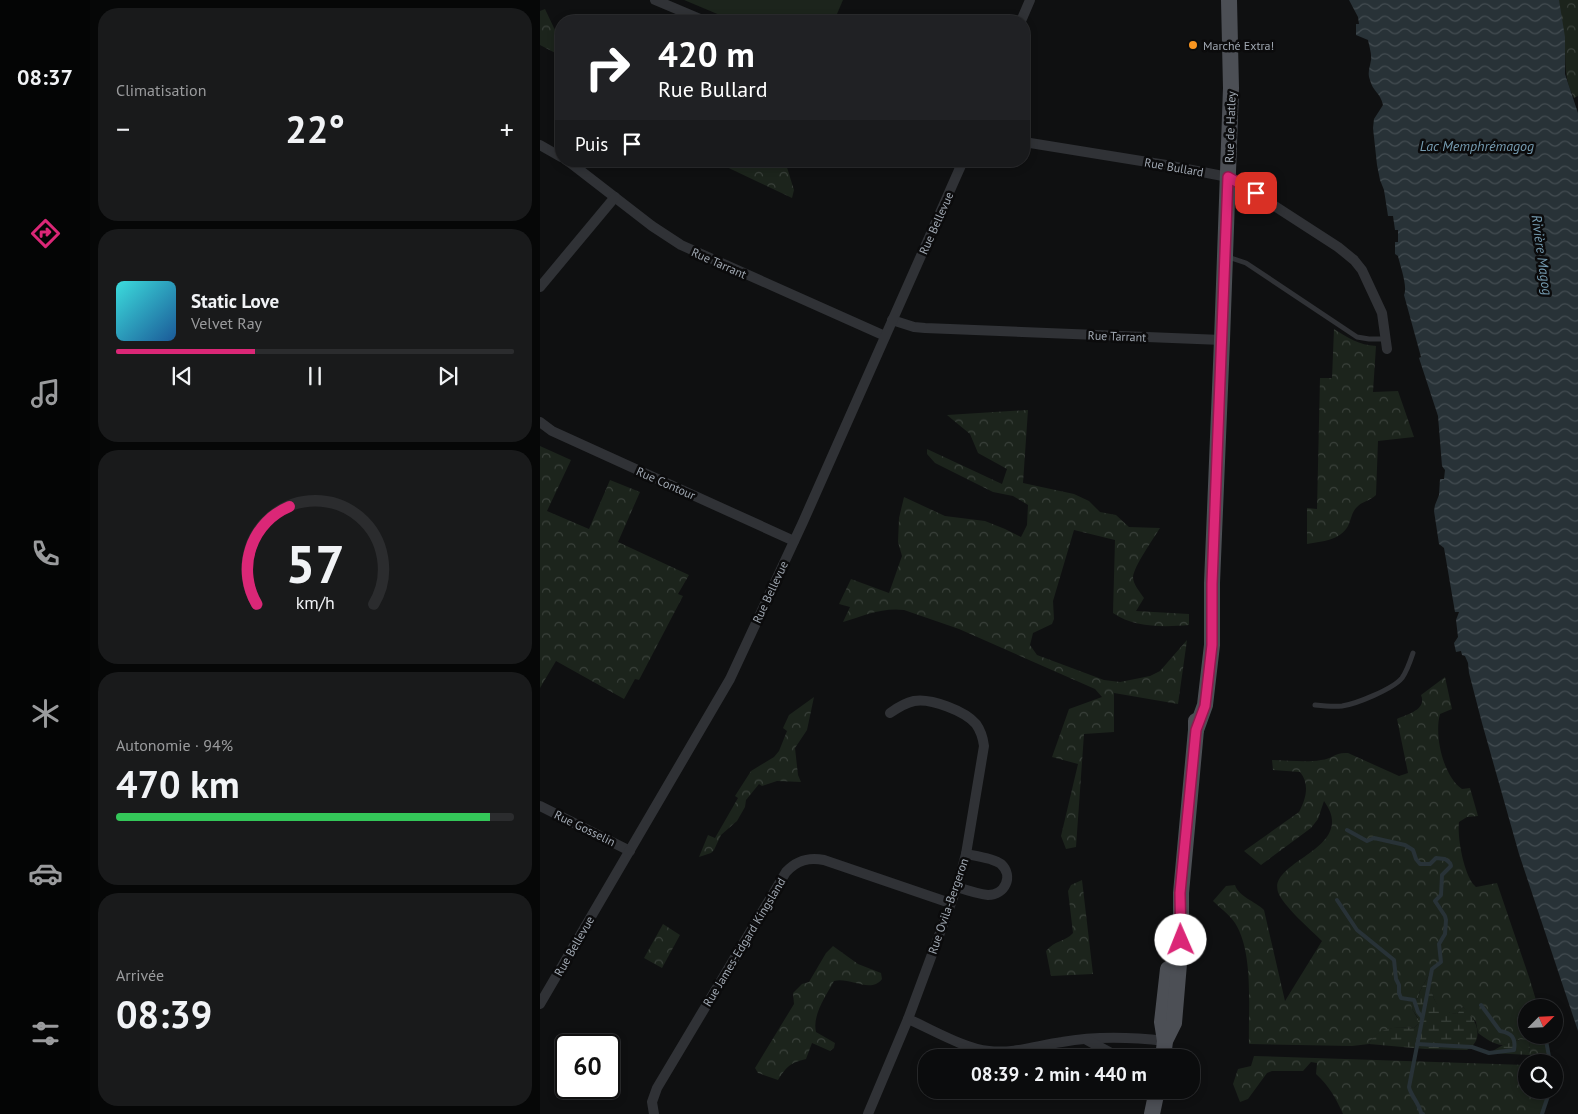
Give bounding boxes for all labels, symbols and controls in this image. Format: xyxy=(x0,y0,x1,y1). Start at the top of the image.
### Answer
text: 420 m xyxy=(658,31,755,77)
icon: right xyxy=(575,35,640,100)
place label: Marché Extra! xyxy=(1203,38,1274,53)
marker: Marché Extra! xyxy=(1187,39,1199,51)
text: 08:37 xyxy=(17,63,73,91)
text: Rue Bullard xyxy=(658,75,768,103)
text: Climatisation xyxy=(116,80,206,100)
street label: Rue de Hatley xyxy=(1221,91,1239,163)
text: 22° xyxy=(285,104,345,153)
text: − xyxy=(116,110,130,147)
text: + xyxy=(500,110,514,147)
icon: arrive xyxy=(618,130,646,158)
text: Puis xyxy=(575,132,608,156)
water label: Lac Memphrémagog xyxy=(1420,137,1534,155)
street label: Rue Bullard xyxy=(1143,154,1205,180)
pin xyxy=(1235,172,1277,214)
icon: arrive xyxy=(1242,179,1270,207)
street label: Rue Bellevue xyxy=(916,189,956,257)
water label: Rivière Magog xyxy=(1527,214,1557,296)
icon: directions xyxy=(28,216,63,251)
street label: Rue Tarrant xyxy=(689,244,749,282)
text: Static Love xyxy=(191,289,279,313)
text: Velvet Ray xyxy=(191,313,262,333)
street label: Rue Tarrant xyxy=(1087,327,1147,345)
icon: previous xyxy=(168,362,196,390)
icon: pause xyxy=(301,362,329,390)
icon: next xyxy=(434,362,462,390)
icon: music xyxy=(28,376,63,411)
street label: Rue Contour xyxy=(634,463,698,503)
text: 57 xyxy=(286,530,344,597)
icon: phone xyxy=(28,536,63,571)
street label: Rue Bellevue xyxy=(749,558,791,626)
text: km/h xyxy=(295,591,335,614)
icon: climate xyxy=(28,696,63,731)
text: Autonomie · 94% xyxy=(116,735,233,755)
text: 470 km xyxy=(116,759,240,808)
street label: Rue Gosselin xyxy=(552,807,618,849)
icon: car xyxy=(28,856,63,891)
street label: Rue Ovila-Bergeron xyxy=(925,856,971,956)
street label: Rue James-Edgard Kingsland xyxy=(700,875,788,1009)
street label: Rue Bellevue xyxy=(551,913,597,979)
position arrow xyxy=(1154,913,1206,965)
text: Arrivée xyxy=(116,965,164,985)
text: 08:39 xyxy=(116,989,212,1038)
north arrow xyxy=(1518,999,1562,1044)
map controls xyxy=(1518,999,1563,1099)
icon: filters xyxy=(28,1016,63,1051)
speed limit sign: 60 xyxy=(555,1034,620,1099)
button: search xyxy=(1518,1054,1563,1099)
text: 08:39 · 2 min · 440 m xyxy=(971,1062,1147,1086)

